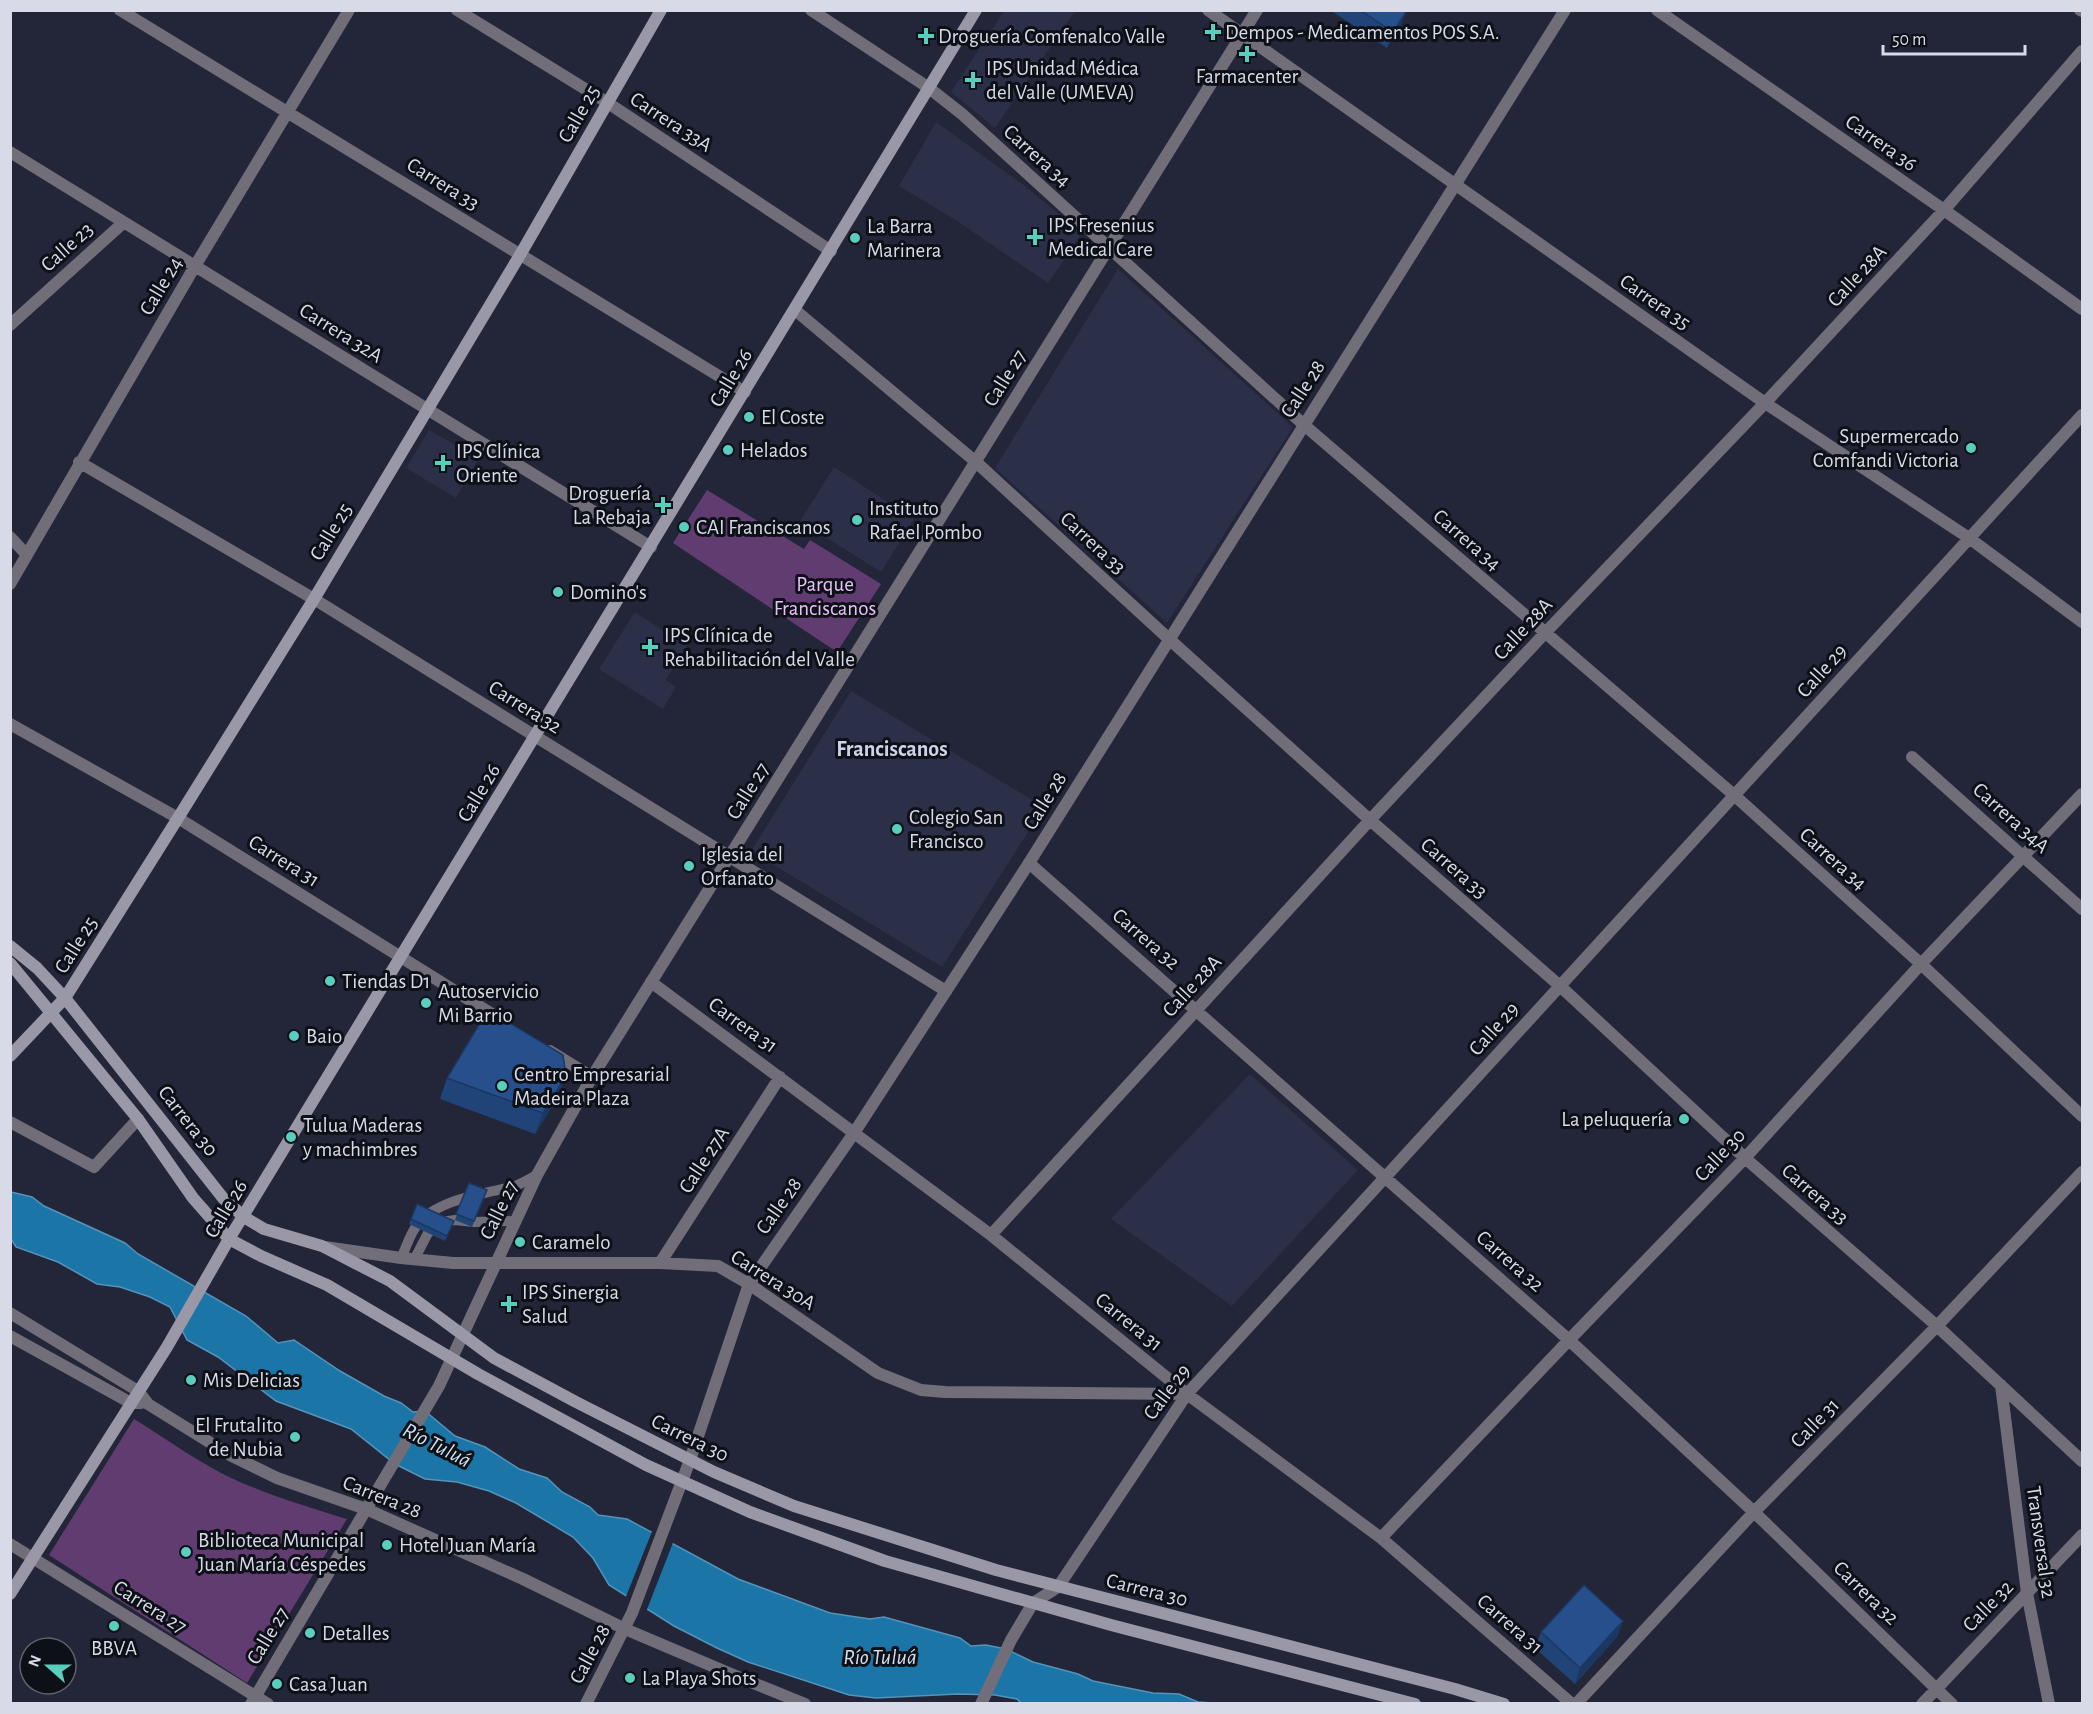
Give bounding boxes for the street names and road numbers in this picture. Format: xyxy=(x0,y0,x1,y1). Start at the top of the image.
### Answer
street label: Calle 25 xyxy=(554,82,604,146)
street label: Carrera 33A xyxy=(626,88,716,156)
street label: Carrera 36 xyxy=(1841,111,1921,175)
street label: Carrera 34 xyxy=(999,121,1075,191)
street label: Carrera 33 xyxy=(403,154,483,214)
street label: Calle 23 xyxy=(37,218,97,276)
street label: Calle 28A xyxy=(1823,241,1891,311)
street label: Calle 24 xyxy=(136,253,186,319)
street label: Carrera 35 xyxy=(1616,270,1694,334)
street label: Carrera 32A xyxy=(296,299,386,367)
street label: Calle 26 xyxy=(706,345,756,411)
street label: Calle 27 xyxy=(980,346,1031,410)
street label: Calle 28 xyxy=(1277,357,1329,421)
street label: Calle 25 xyxy=(306,500,356,564)
street label: Carrera 34 xyxy=(1429,505,1505,575)
street label: Carrera 33 xyxy=(1056,508,1130,578)
street label: Calle 28A xyxy=(1489,594,1557,664)
street label: Calle 29 xyxy=(1793,640,1851,702)
street label: Carrera 32 xyxy=(485,676,565,738)
street label: Calle 27 xyxy=(723,759,774,823)
street label: Calle 26 xyxy=(454,760,504,826)
street label: Calle 28 xyxy=(1019,768,1071,834)
street label: Carrera 34A xyxy=(1969,779,2053,857)
street label: Carrera 34 xyxy=(1795,824,1871,894)
street label: Carrera 31 xyxy=(245,831,323,891)
street label: Carrera 33 xyxy=(1417,834,1491,902)
street label: Carrera 32 xyxy=(1108,904,1184,974)
street label: Calle 25 xyxy=(51,913,101,977)
street label: Calle 28A xyxy=(1158,951,1226,1021)
street label: Carrera 31 xyxy=(705,993,781,1057)
street label: Calle 29 xyxy=(1465,998,1523,1060)
street label: Carrera 30 xyxy=(154,1082,222,1160)
street label: Calle 27A xyxy=(675,1123,733,1197)
street label: Calle 30 xyxy=(1691,1124,1749,1186)
street label: Carrera 33 xyxy=(1778,1160,1852,1228)
street label: Calle 28 xyxy=(752,1174,806,1238)
street label: Calle 26 xyxy=(201,1176,251,1242)
street label: Calle 27 xyxy=(476,1177,522,1243)
street label: Carrera 32 xyxy=(1472,1226,1548,1296)
street label: Carrera 30A xyxy=(727,1246,819,1314)
street label: Carrera 31 xyxy=(1092,1289,1166,1355)
street label: Calle 29 xyxy=(1139,1360,1195,1424)
street label: Calle 31 xyxy=(1787,1394,1843,1452)
street label: Carrera 30 xyxy=(648,1410,732,1466)
street label: Carrera 28 xyxy=(340,1472,424,1522)
street label: Transversal 32 xyxy=(2023,1485,2059,1599)
street label: Carrera 32 xyxy=(1829,1557,1903,1629)
street label: Carrera 30 xyxy=(1104,1570,1190,1610)
street label: Carrera 27 xyxy=(110,1576,190,1638)
street label: Calle 32 xyxy=(1959,1576,2017,1636)
street label: Carrera 31 xyxy=(1473,1590,1547,1658)
street label: Calle 27 xyxy=(243,1604,293,1668)
street label: Calle 28 xyxy=(566,1621,614,1687)

